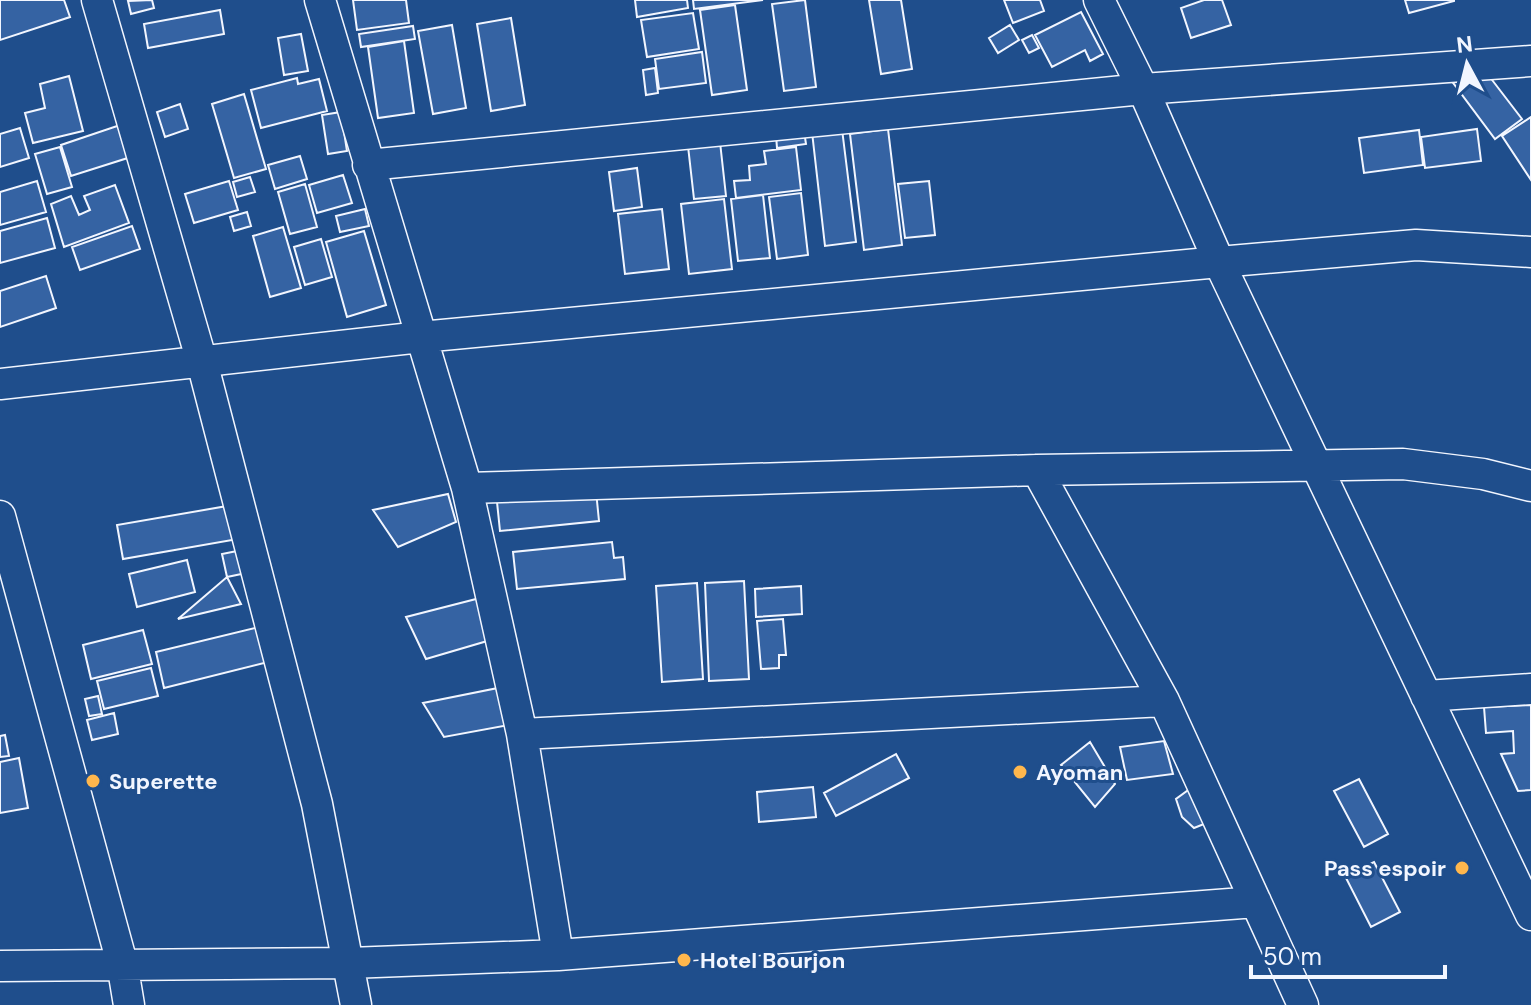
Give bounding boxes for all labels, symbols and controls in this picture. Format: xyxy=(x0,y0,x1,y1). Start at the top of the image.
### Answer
north arrow xyxy=(1427,24,1507,104)
text: N xyxy=(1455,29,1474,60)
place label: Ayoman xyxy=(1036,758,1123,787)
marker: Ayoman xyxy=(1011,763,1029,781)
place label: Superette xyxy=(109,767,217,796)
marker: Superette xyxy=(84,772,102,790)
place label: Pass espoir xyxy=(1324,854,1446,883)
marker: Pass espoir xyxy=(1453,859,1471,877)
scale bar xyxy=(1251,929,1445,979)
text: 50 m xyxy=(1263,941,1322,972)
place label: Hotel Bourjon xyxy=(700,946,845,975)
marker: Hotel Bourjon xyxy=(675,951,693,969)

